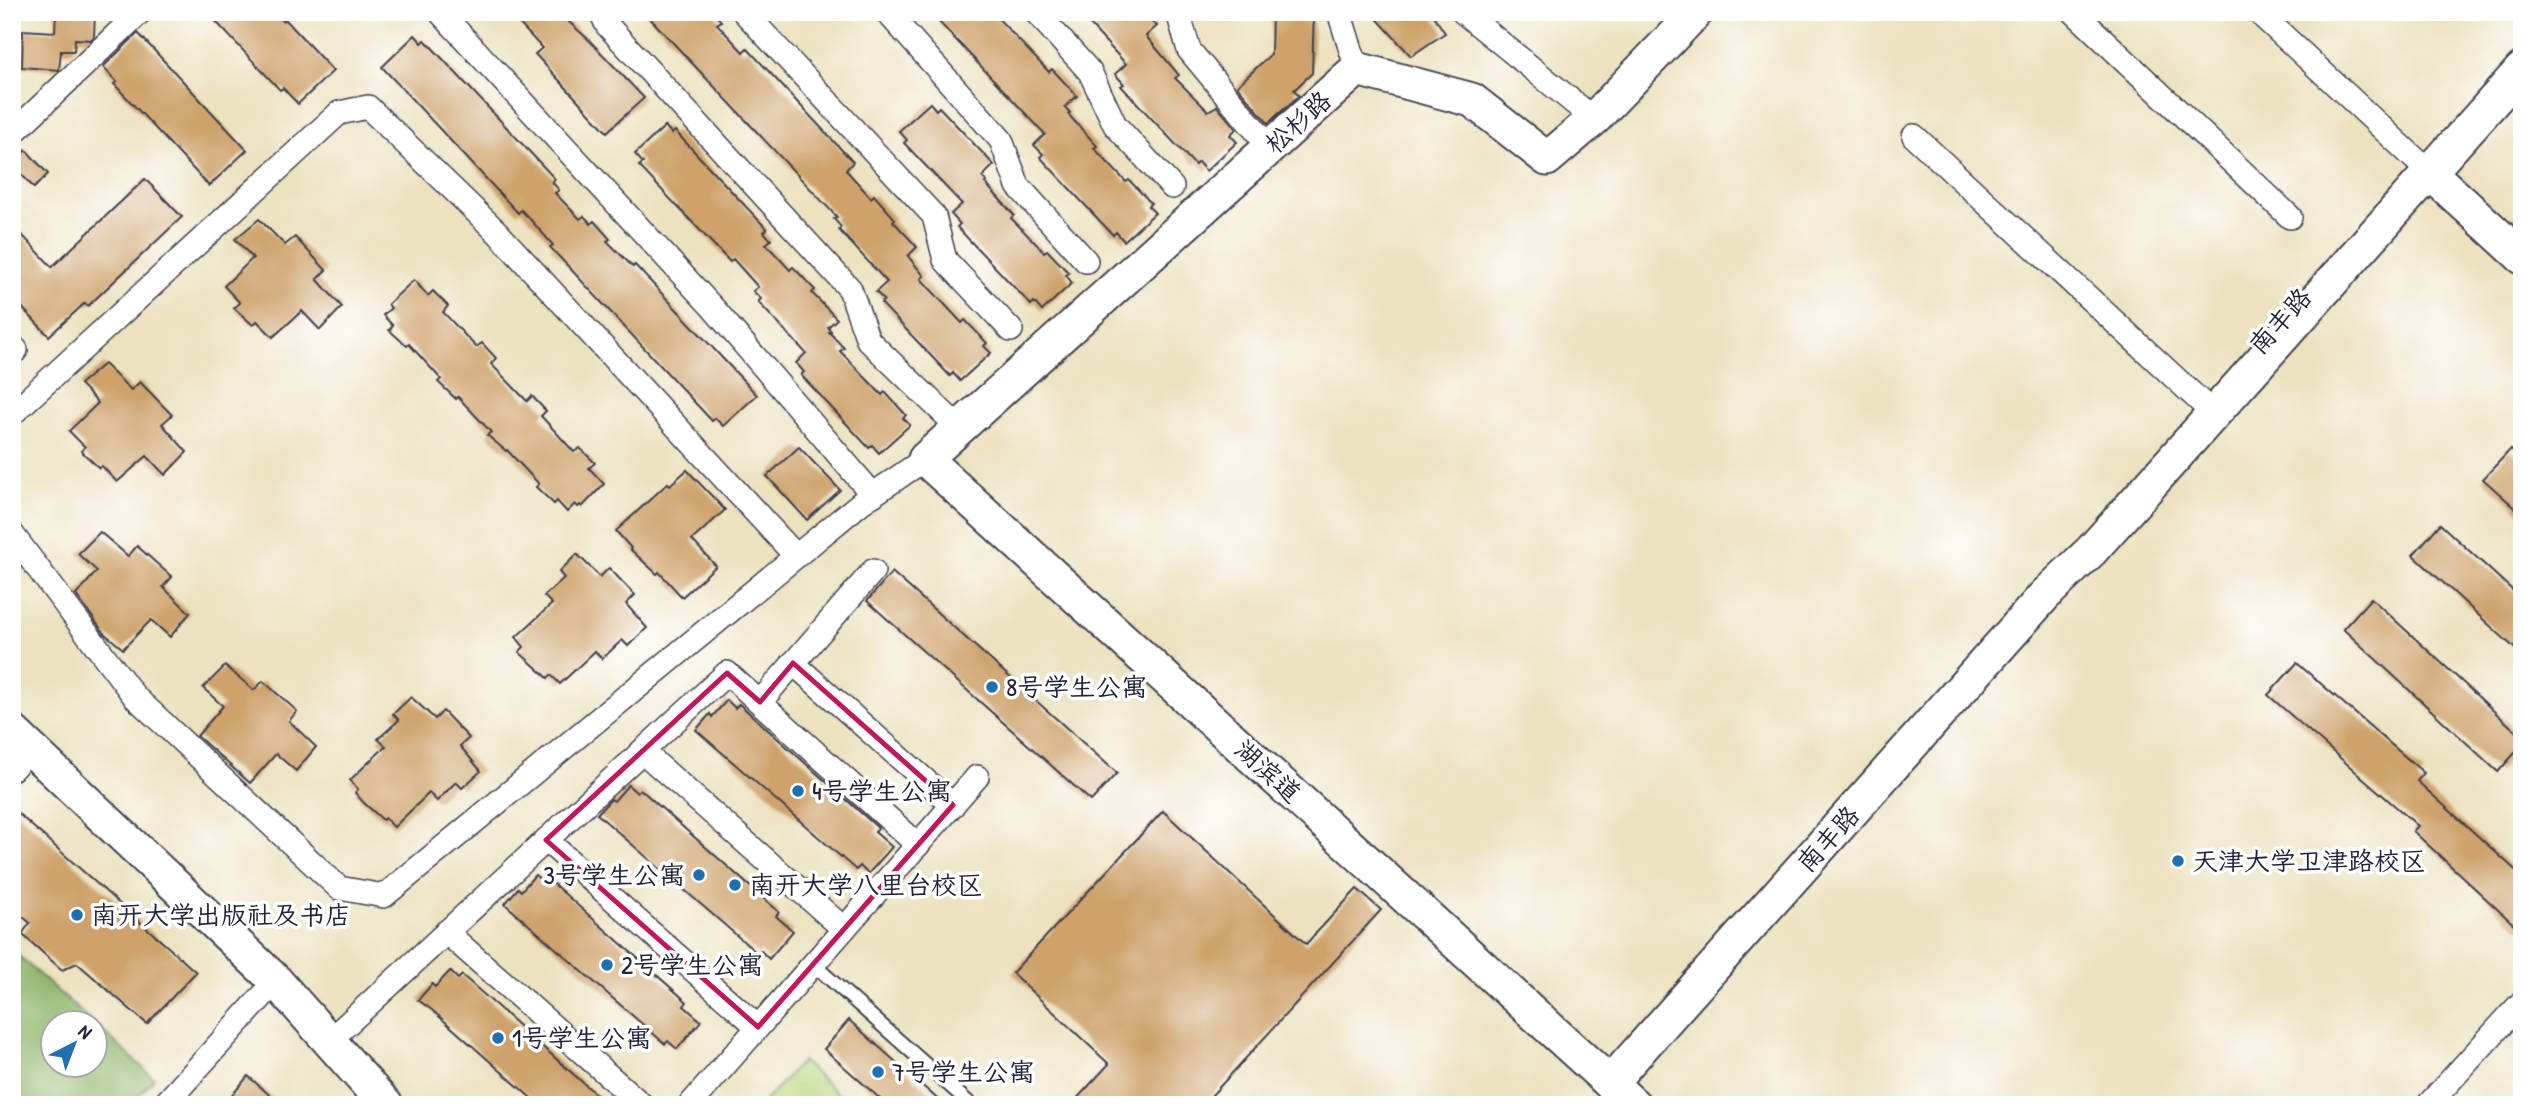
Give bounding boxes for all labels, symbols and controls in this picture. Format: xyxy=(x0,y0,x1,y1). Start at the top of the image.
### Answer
street label: 松杉路 xyxy=(1257,83,1338,161)
street label: 南丰路 xyxy=(2241,280,2319,361)
place label: 8号学生公寓 xyxy=(1006,669,1147,704)
marker: 8号学生公寓 xyxy=(984,679,1000,695)
street label: 湖滨道 xyxy=(1228,732,1309,810)
place label: 4号学生公寓 xyxy=(812,773,952,808)
marker: 4号学生公寓 xyxy=(790,783,806,799)
street label: 南丰路 xyxy=(1789,798,1867,879)
place label: 天津大学卫津路校区 xyxy=(2192,843,2426,878)
marker: 天津大学卫津路校区 xyxy=(2170,853,2186,869)
place label: 3号学生公寓 xyxy=(543,857,685,892)
marker: 3号学生公寓 xyxy=(691,867,707,883)
place label: 南开大学八里台校区 xyxy=(749,867,983,902)
marker: 南开大学八里台校区 xyxy=(727,877,743,893)
place label: 南开大学出版社及书店 xyxy=(91,897,351,932)
marker: 南开大学出版社及书店 xyxy=(69,907,85,923)
place label: 2号学生公寓 xyxy=(621,947,763,982)
marker: 2号学生公寓 xyxy=(599,957,615,973)
north arrow xyxy=(38,1009,108,1078)
text: N xyxy=(73,1018,98,1044)
place label: 1号学生公寓 xyxy=(512,1020,651,1055)
marker: 1号学生公寓 xyxy=(490,1030,506,1046)
place label: 7号学生公寓 xyxy=(892,1054,1035,1089)
marker: 7号学生公寓 xyxy=(870,1064,886,1080)

